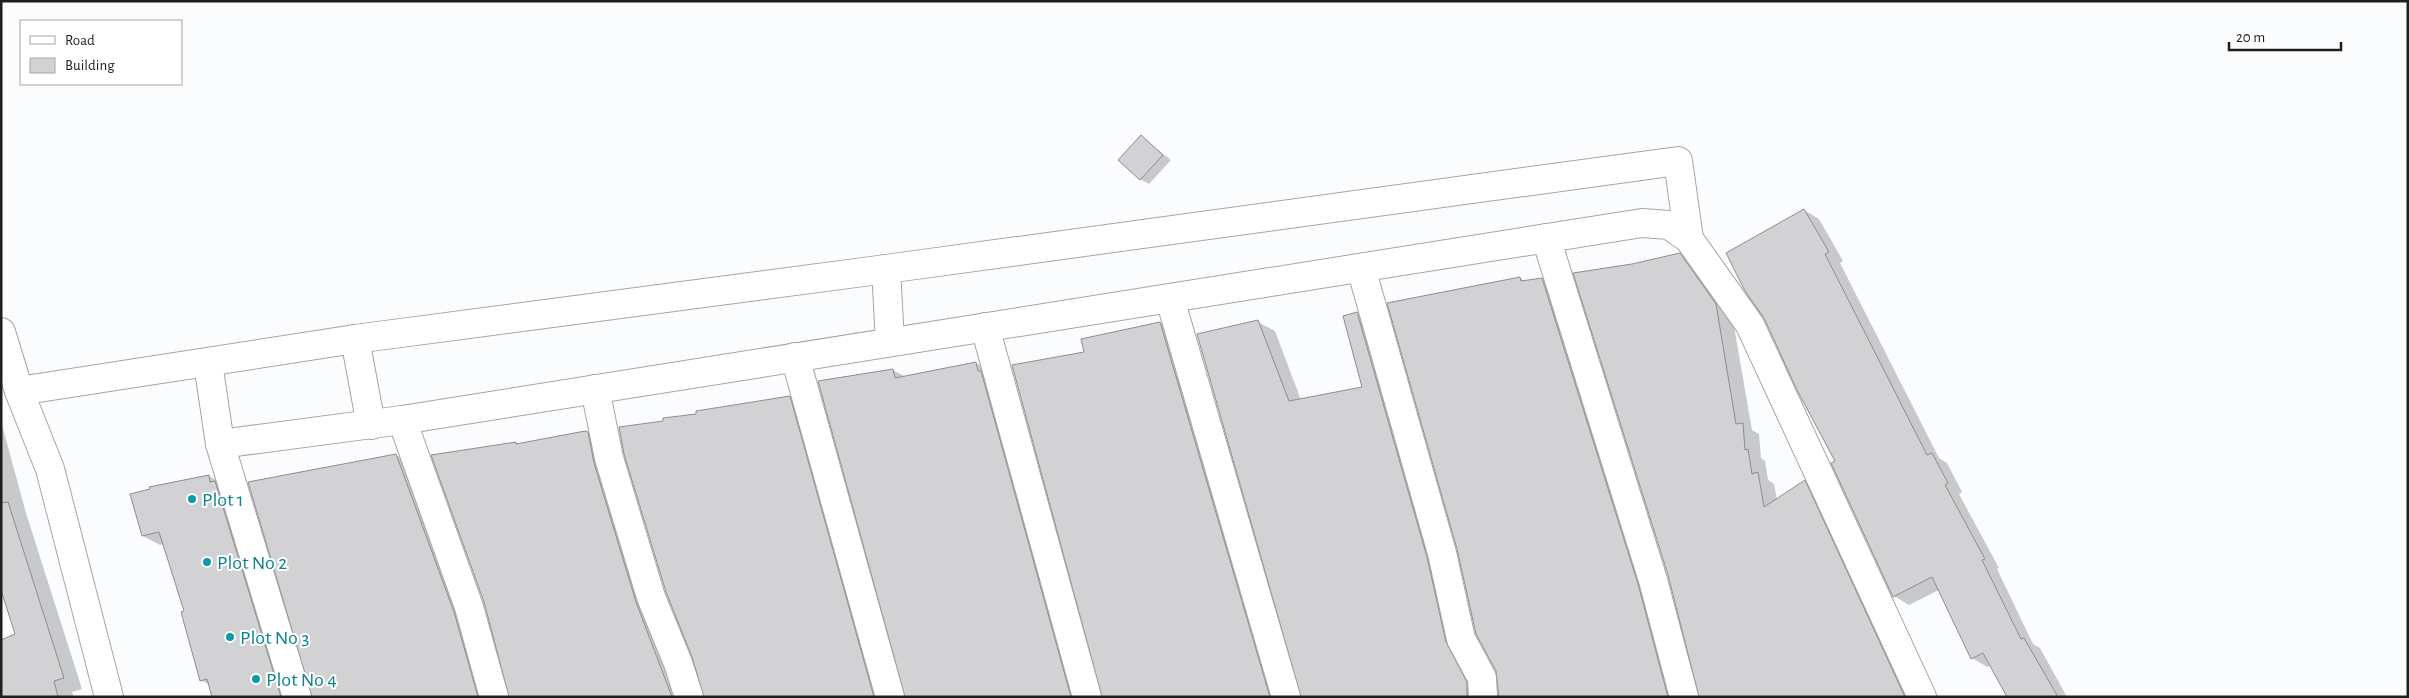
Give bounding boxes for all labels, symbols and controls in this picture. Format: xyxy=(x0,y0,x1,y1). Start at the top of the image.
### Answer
legend xyxy=(20,20,182,85)
scale bar xyxy=(2229,20,2342,52)
text: 20 m xyxy=(2236,30,2265,45)
text: Road xyxy=(65,33,95,48)
text: Building xyxy=(65,58,115,73)
place label: Plot 1 xyxy=(202,490,244,510)
marker: Plot 1 xyxy=(186,493,198,505)
place label: Plot No 2 xyxy=(217,553,287,573)
marker: Plot No 2 xyxy=(201,556,213,568)
place label: Plot No 3 xyxy=(240,628,309,648)
marker: Plot No 3 xyxy=(224,631,236,643)
place label: Plot No 4 xyxy=(266,670,337,690)
marker: Plot No 4 xyxy=(250,673,262,685)

